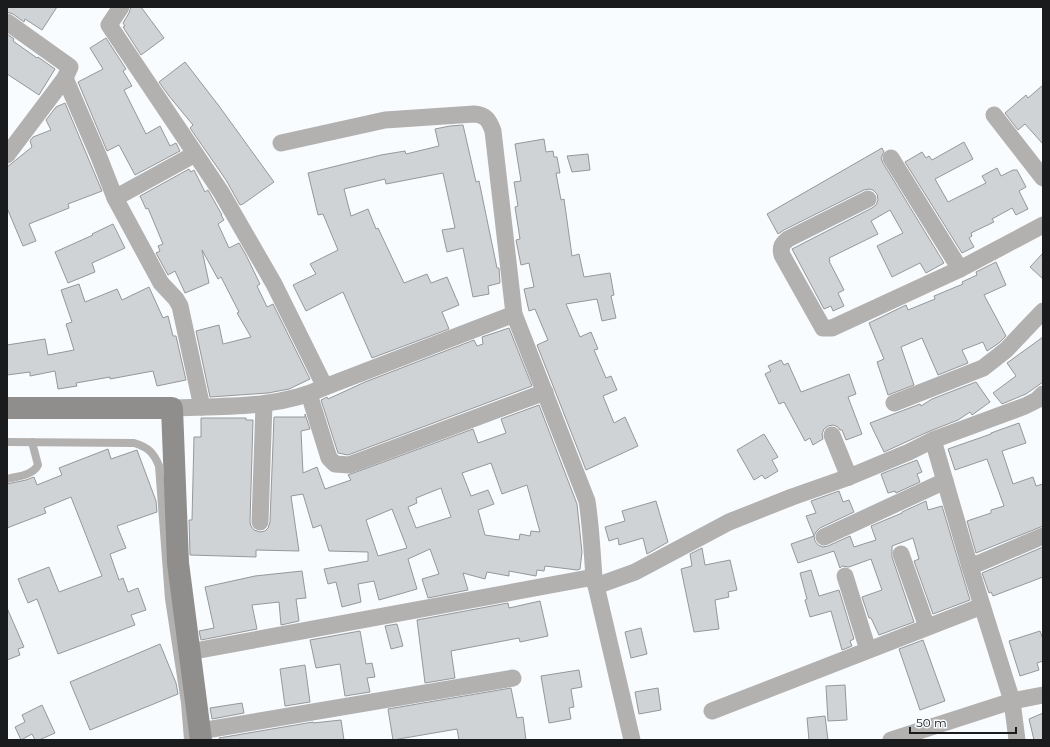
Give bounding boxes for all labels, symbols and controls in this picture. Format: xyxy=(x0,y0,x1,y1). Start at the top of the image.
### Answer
scale bar xyxy=(910,709,1016,735)
text: 50 m xyxy=(916,715,947,730)

